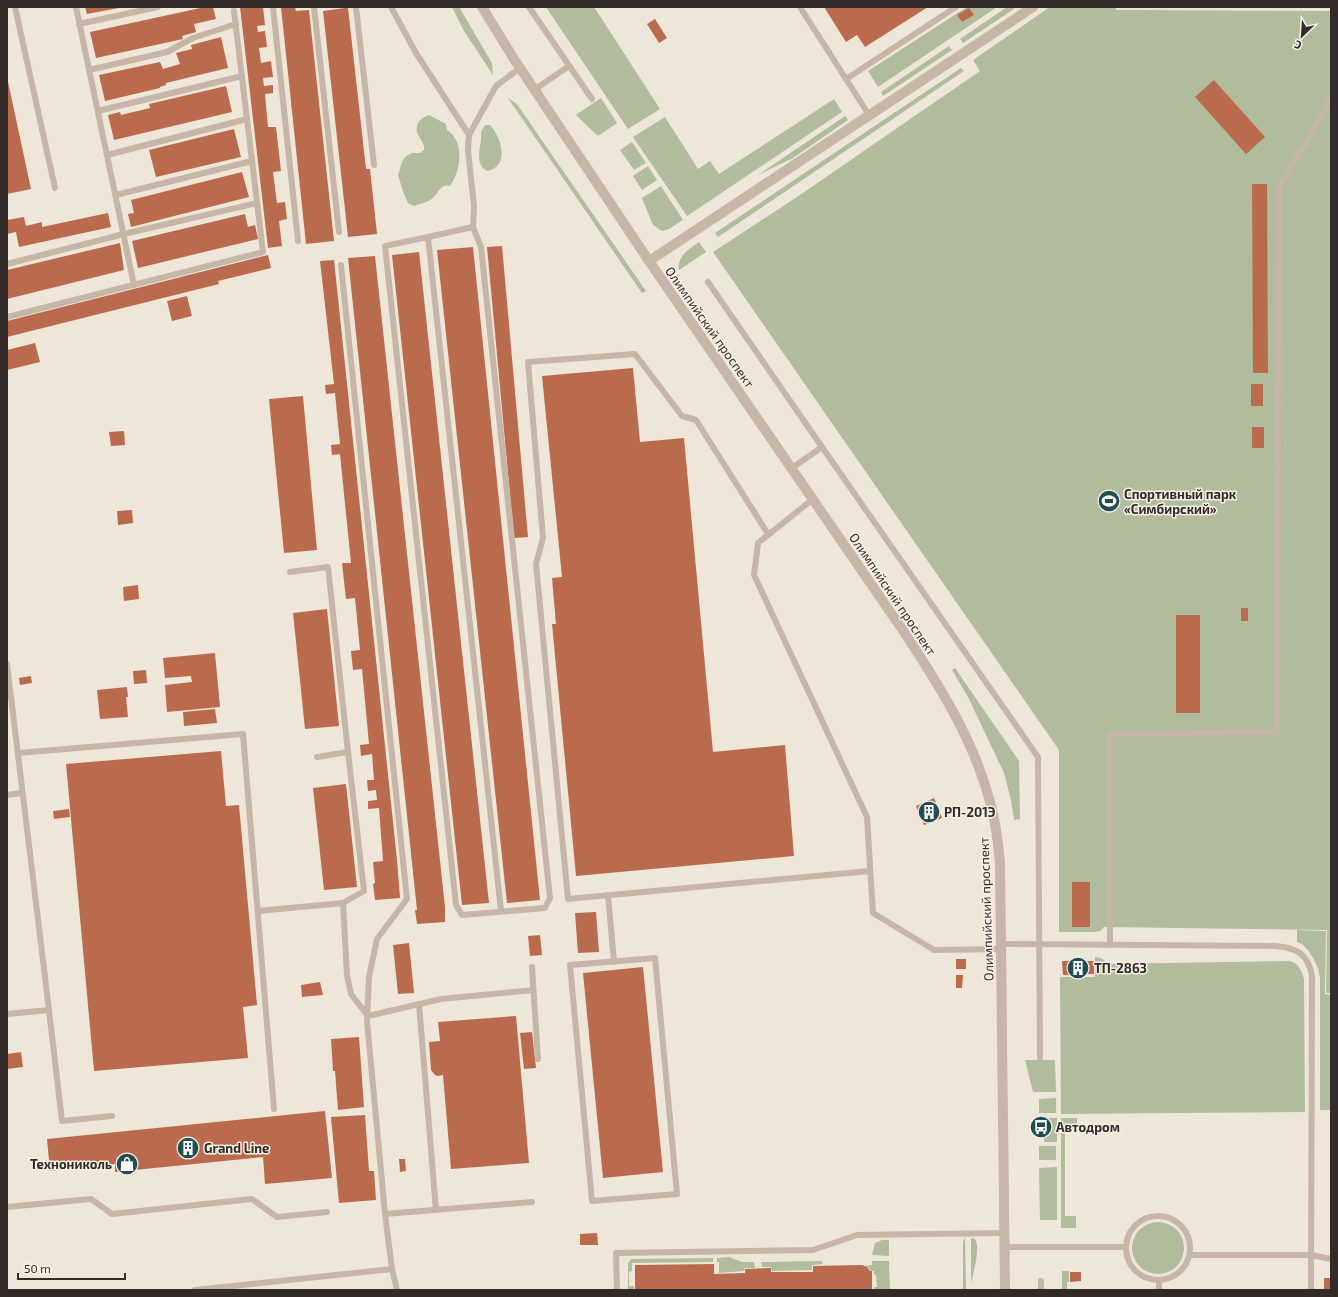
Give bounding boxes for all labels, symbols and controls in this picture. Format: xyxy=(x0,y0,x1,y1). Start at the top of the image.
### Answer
north arrow xyxy=(1282,16,1322,56)
text: С xyxy=(1291,38,1303,53)
street label: Олимпийский проспект xyxy=(662,263,758,391)
place label: Спортивный парк «Симбирский» xyxy=(1124,486,1237,517)
sports icon: Спортивный парк «Симбирский» xyxy=(1096,488,1122,514)
street label: Олимпийский проспект xyxy=(846,530,940,659)
building icon: РП-201Э xyxy=(916,799,942,825)
place label: РП-201Э xyxy=(944,804,996,820)
street label: Олимпийский проспект xyxy=(975,836,997,981)
building icon: ТП-2863 xyxy=(1065,955,1091,981)
place label: ТП-2863 xyxy=(1094,960,1147,976)
bus stop icon: Автодром xyxy=(1028,1114,1054,1140)
place label: Автодром xyxy=(1056,1119,1120,1135)
building icon: Grand Line xyxy=(175,1135,201,1161)
place label: Grand Line xyxy=(204,1140,269,1156)
shop icon: Технониколь xyxy=(114,1151,140,1177)
place label: Технониколь xyxy=(30,1156,112,1172)
scale bar xyxy=(18,1255,125,1281)
text: 50 m xyxy=(24,1261,51,1275)

